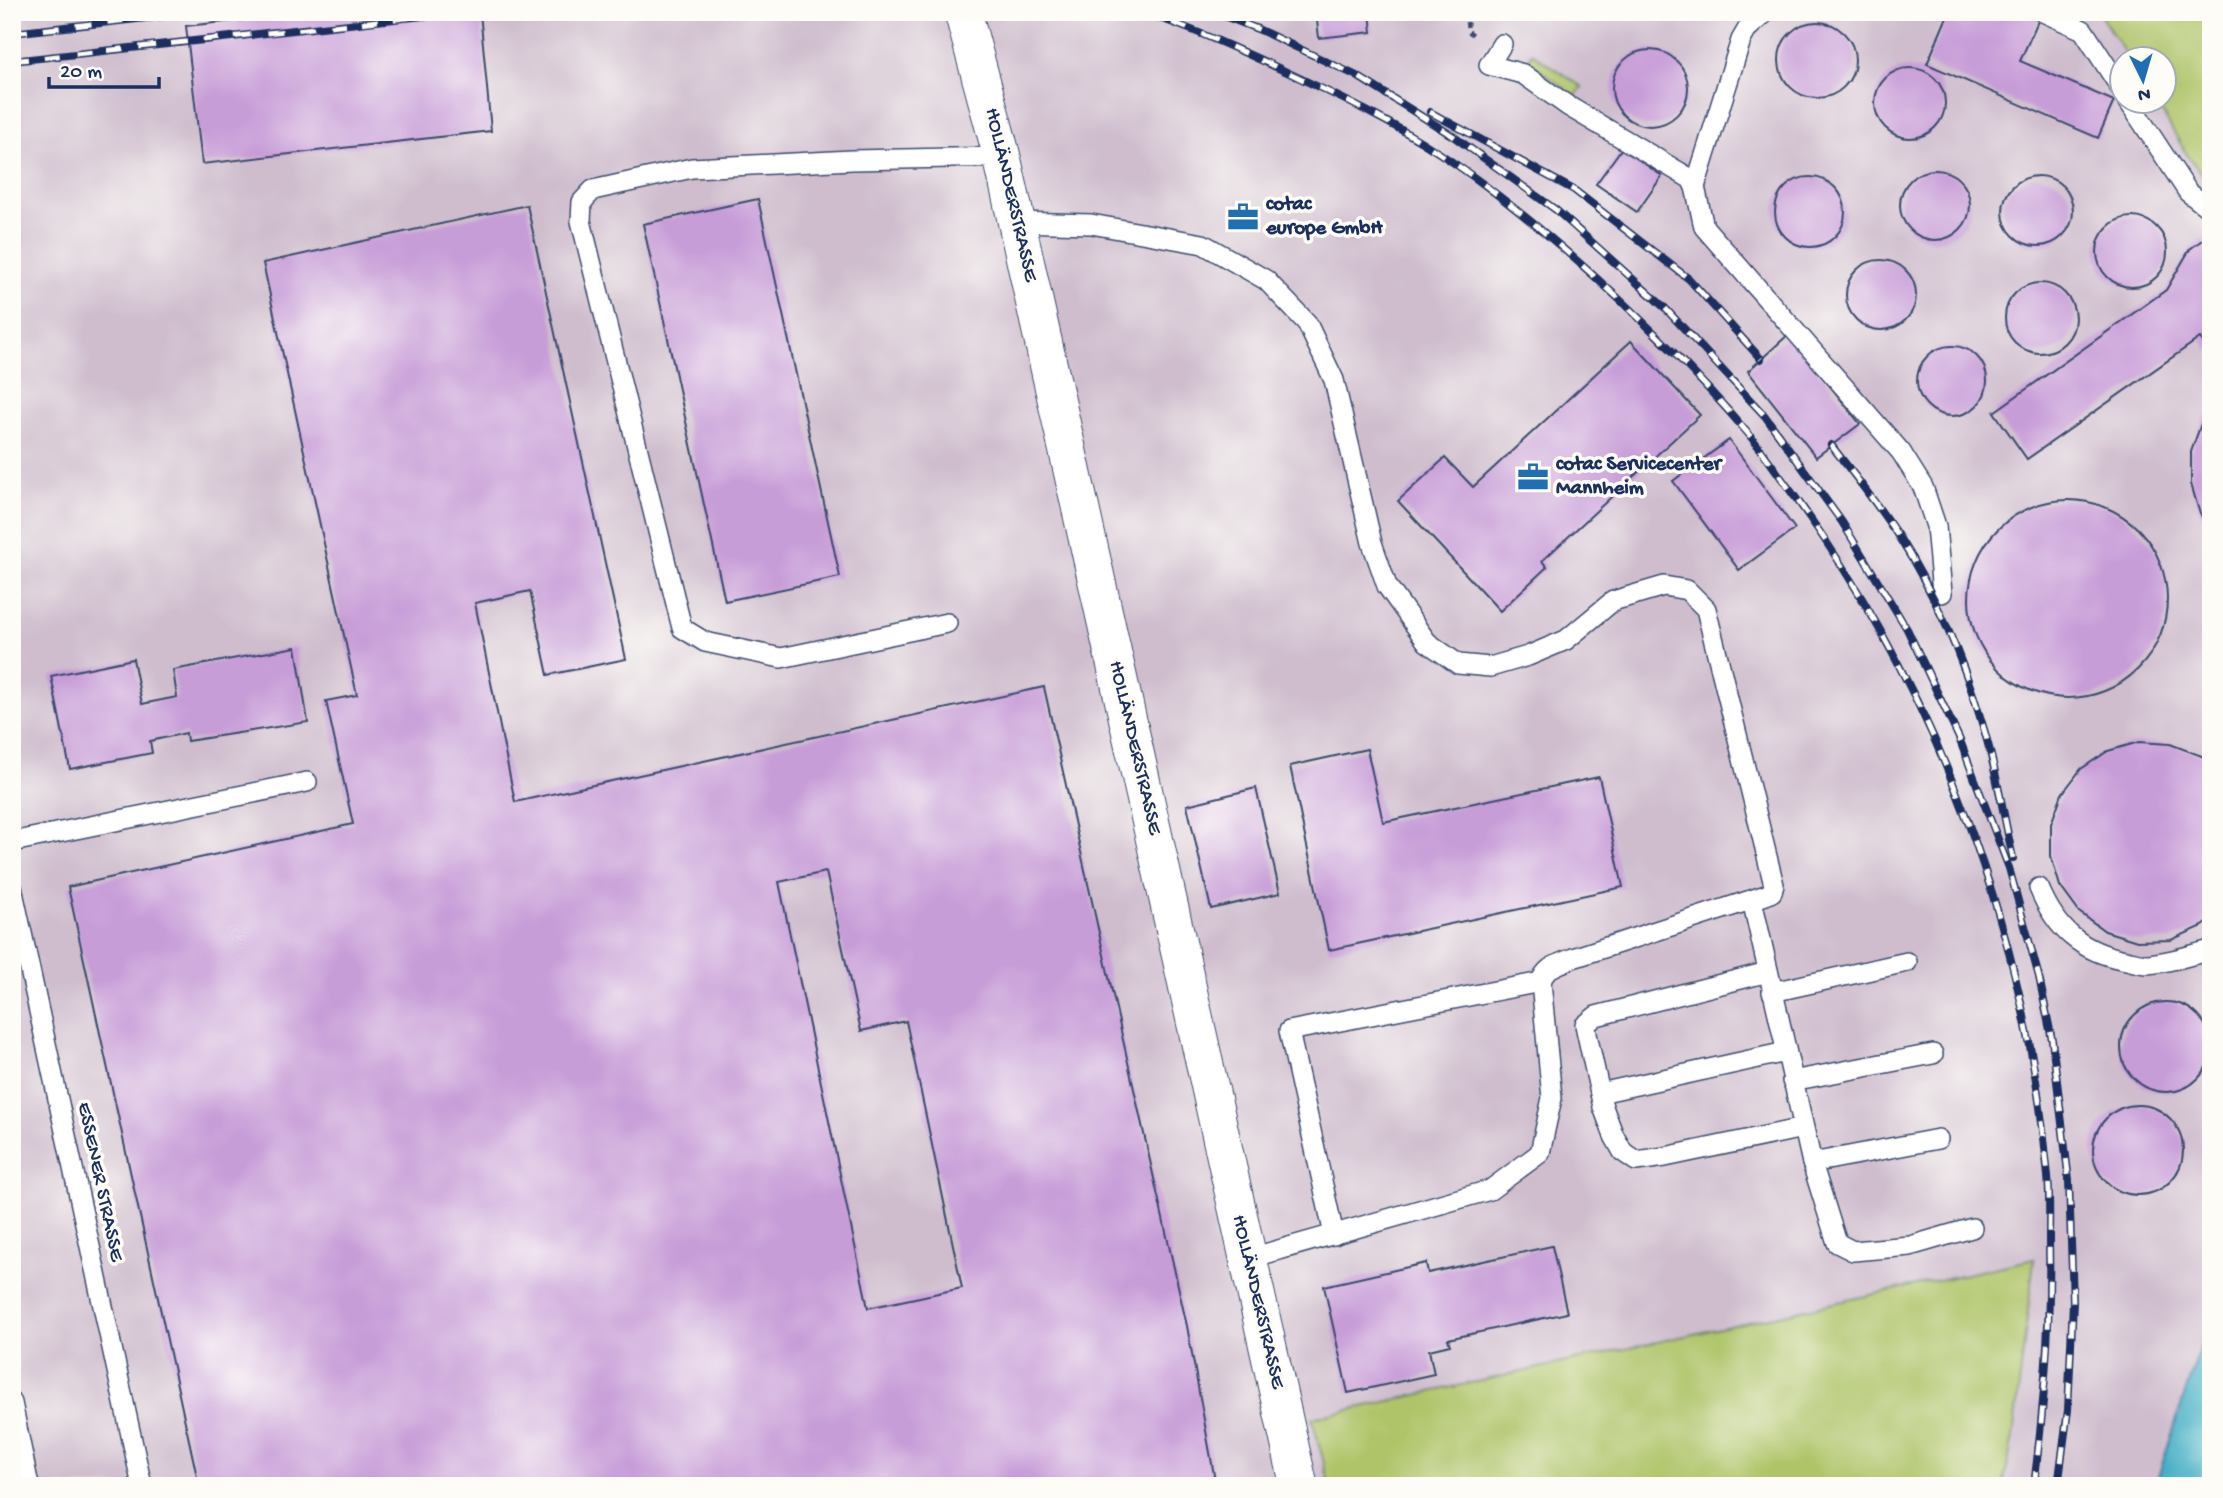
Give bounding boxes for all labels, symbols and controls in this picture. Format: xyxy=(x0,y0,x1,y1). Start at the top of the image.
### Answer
scale bar xyxy=(49,46,159,90)
north arrow xyxy=(2108,46,2178,116)
text: 20 m xyxy=(60,61,102,86)
text: N xyxy=(2137,81,2151,105)
street label: HOLLÄNDERSTRASSE xyxy=(978,106,1042,285)
place label: cotac europe GmbH xyxy=(1265,193,1383,242)
office icon: cotac europe GmbH xyxy=(1226,200,1260,234)
place label: cotac Servicecenter Mannheim xyxy=(1556,453,1724,502)
office icon: cotac Servicecenter Mannheim xyxy=(1516,460,1550,494)
street label: HOLLÄNDERSTRASSE xyxy=(1102,659,1166,838)
street label: ESSENER STRASSE xyxy=(70,1100,128,1265)
street label: HOLLÄNDERSTRASSE xyxy=(1225,1213,1289,1392)

